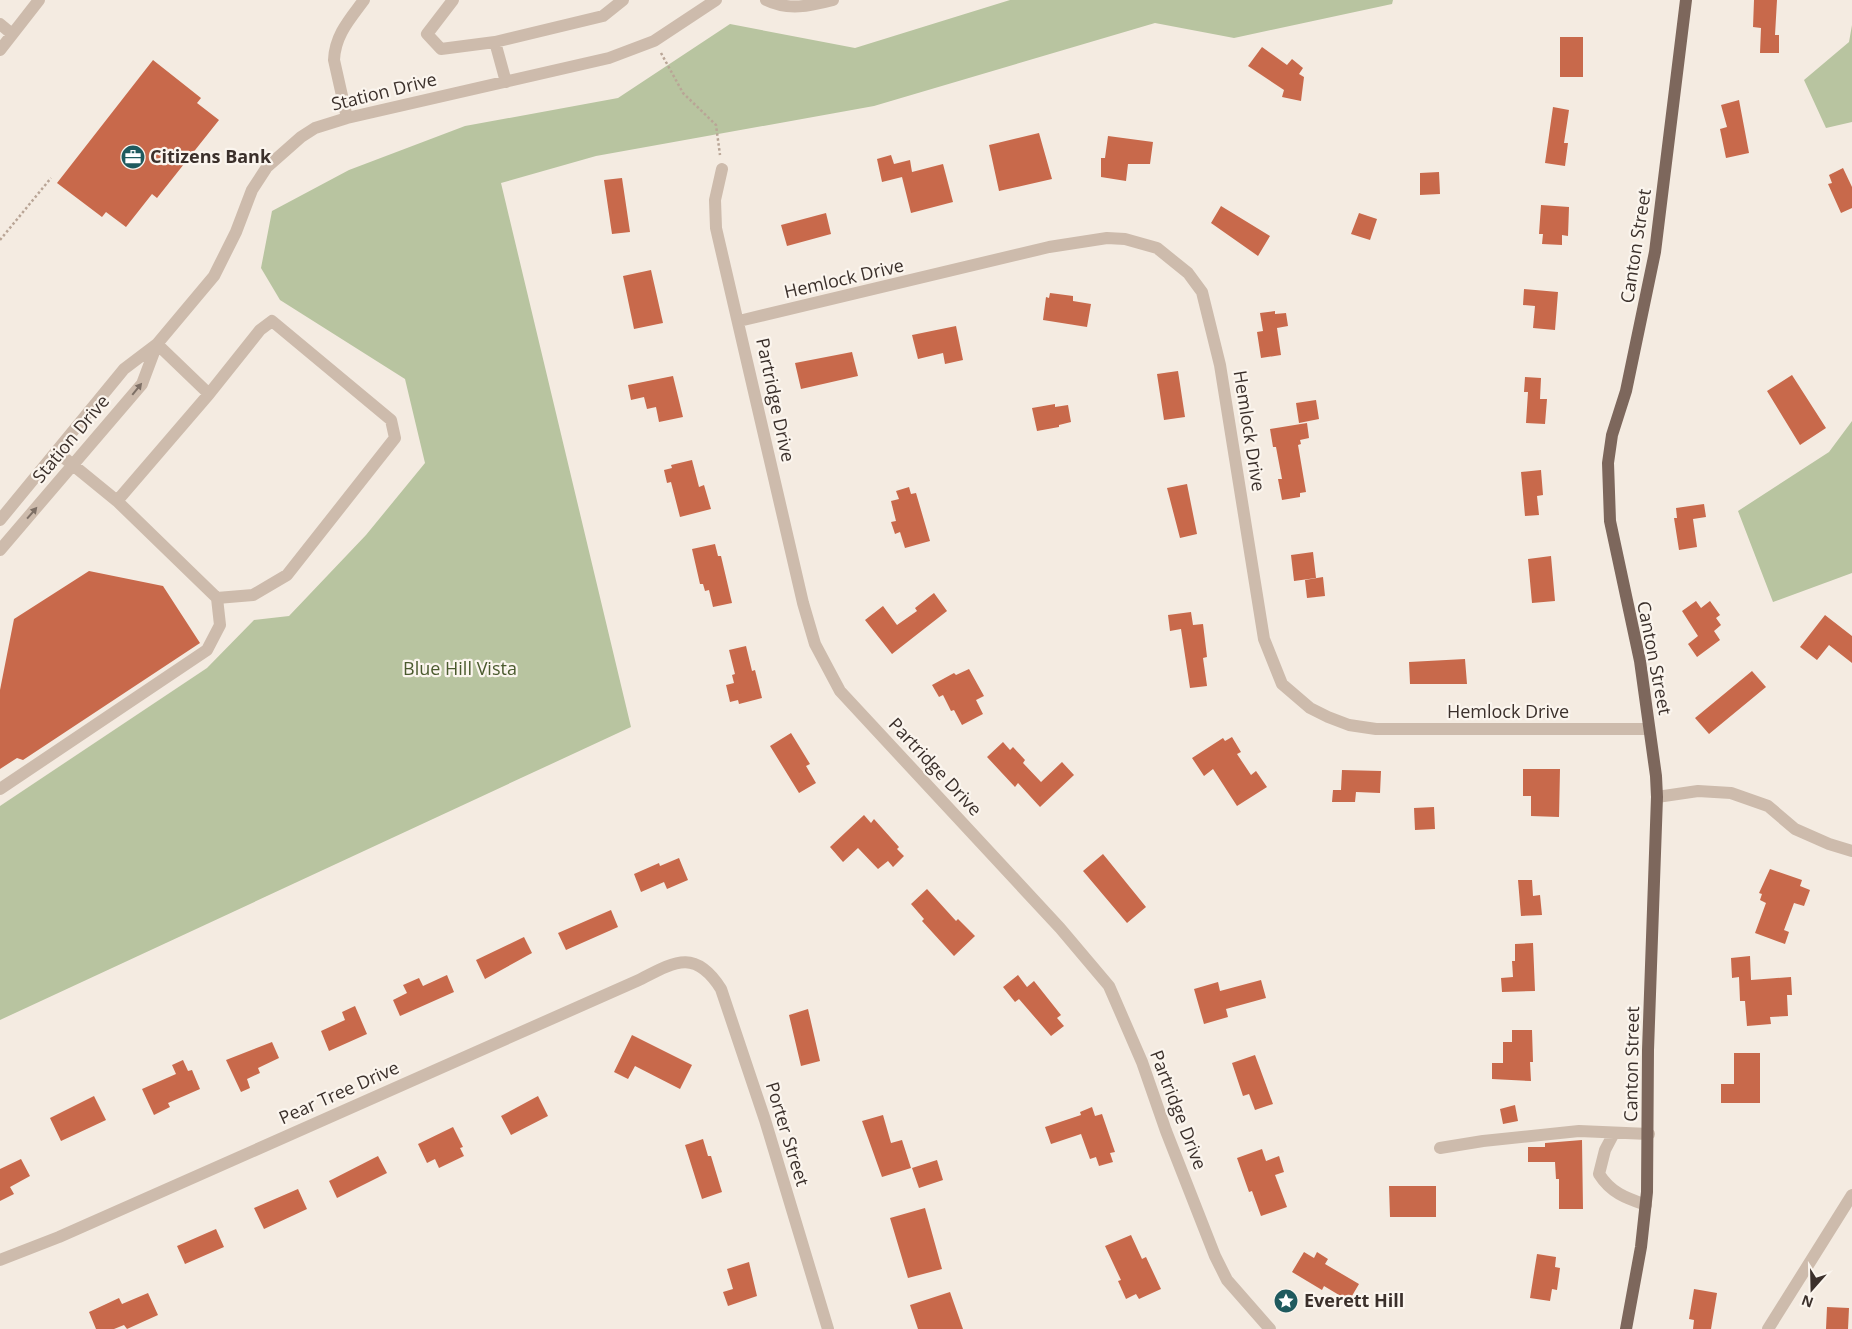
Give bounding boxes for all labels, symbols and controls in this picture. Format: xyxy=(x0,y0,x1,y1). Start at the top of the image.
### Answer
street label: Station Drive xyxy=(329,66,439,116)
office icon: Citizens Bank xyxy=(120,144,146,170)
place label: Citizens Bank xyxy=(150,144,272,168)
street label: Canton Street xyxy=(1614,187,1656,305)
street label: Hemlock Drive xyxy=(782,253,906,303)
street label: Partridge Drive xyxy=(751,336,801,464)
street label: Hemlock Drive xyxy=(1229,369,1271,493)
one-way arrow xyxy=(131,383,142,396)
street label: Station Drive xyxy=(26,389,114,487)
one-way arrow xyxy=(26,506,37,519)
street label: Canton Street xyxy=(1632,599,1678,717)
park label: Blue Hill Vista xyxy=(403,656,517,680)
street label: Hemlock Drive xyxy=(1447,699,1569,723)
street label: Partridge Drive xyxy=(884,712,988,821)
street label: Canton Street xyxy=(1618,1006,1644,1122)
street label: Partridge Drive xyxy=(1145,1046,1213,1173)
street label: Pear Tree Drive xyxy=(275,1055,402,1129)
street label: Porter Street xyxy=(761,1079,815,1189)
north arrow xyxy=(1787,1264,1837,1314)
place icon: Everett Hill xyxy=(1273,1288,1299,1314)
place label: Everett Hill xyxy=(1304,1288,1404,1312)
text: N xyxy=(1799,1291,1816,1313)

